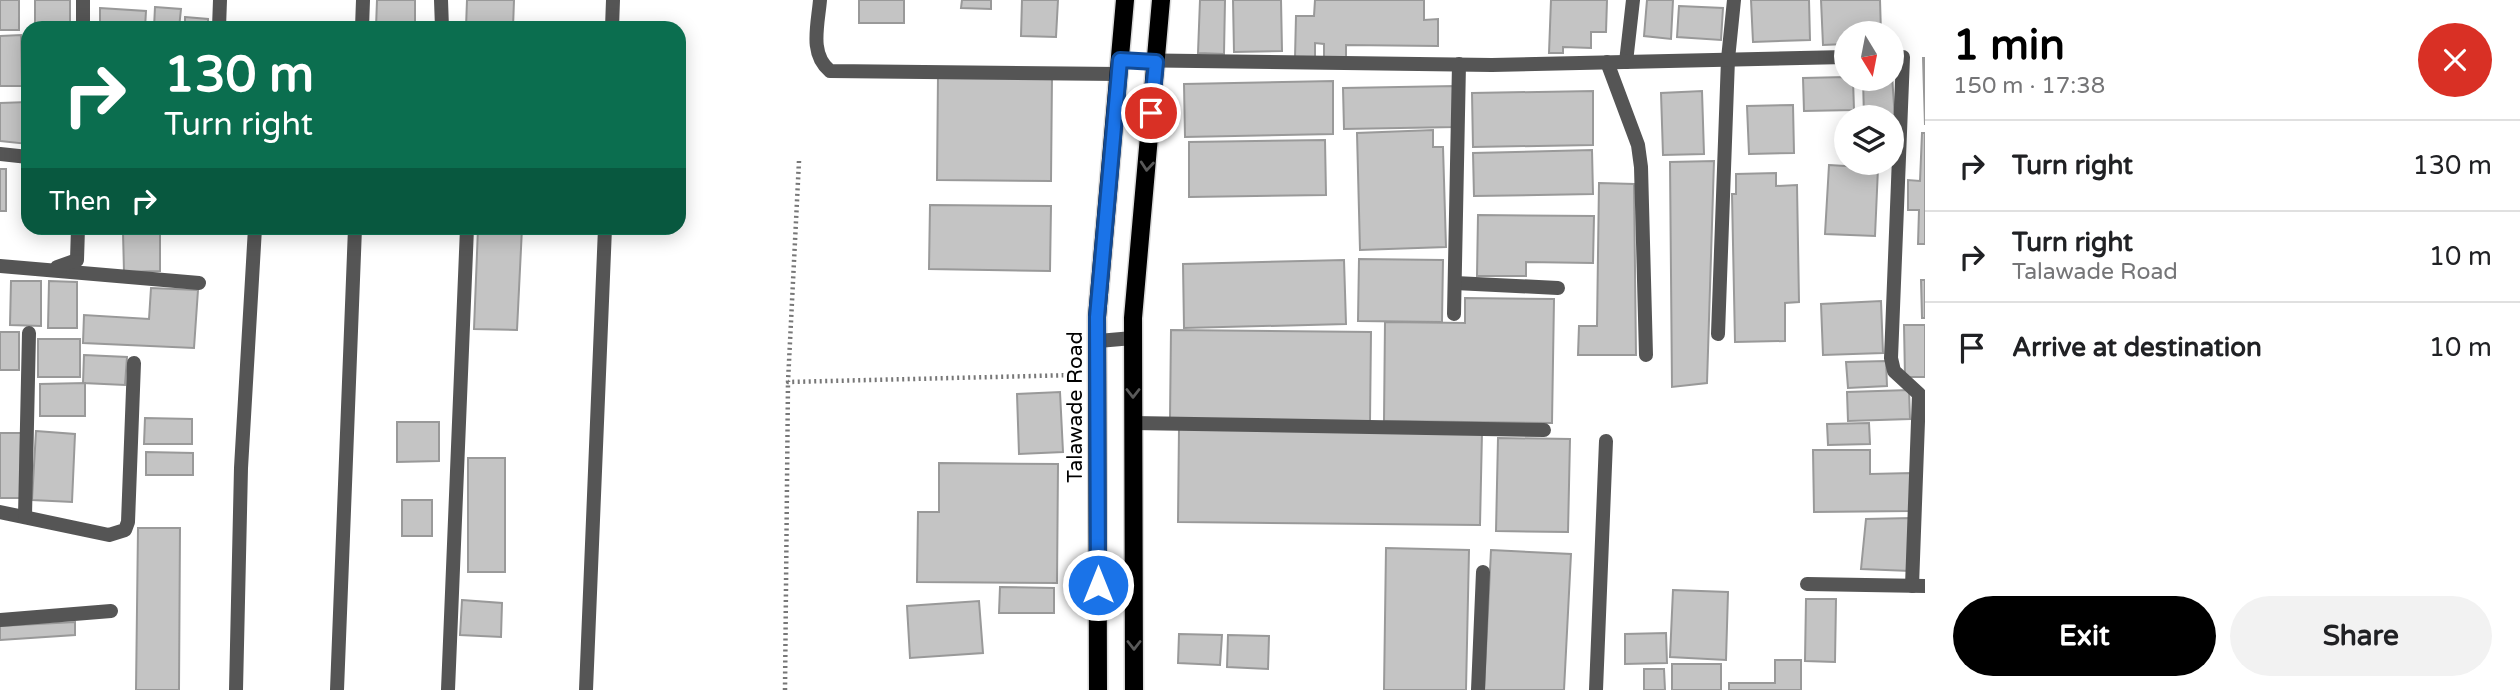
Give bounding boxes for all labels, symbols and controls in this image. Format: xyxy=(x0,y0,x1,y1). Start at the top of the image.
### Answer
text: 1 min xyxy=(1953,20,2065,71)
north arrow xyxy=(1834,21,1904,91)
map controls xyxy=(1834,21,1904,175)
button: close xyxy=(2418,23,2492,97)
text: 130 m xyxy=(164,46,314,105)
icon: right xyxy=(49,49,140,140)
text: 150 m · 17:38 xyxy=(1953,72,2105,100)
pin xyxy=(1121,83,1181,143)
icon: arrive xyxy=(1132,94,1170,132)
button: layers xyxy=(1834,105,1904,175)
text: Turn right xyxy=(164,106,313,144)
icon: right xyxy=(1953,147,1991,185)
text: Turn right xyxy=(2012,150,2133,181)
text: 130 m xyxy=(2412,150,2492,181)
one-way arrow xyxy=(1139,160,1154,171)
icon: right xyxy=(125,182,163,220)
text: Then xyxy=(49,186,111,217)
text: Turn right xyxy=(2012,227,2133,258)
icon: right xyxy=(1953,238,1991,276)
text: 10 m xyxy=(2429,241,2492,272)
text: Talawade Road xyxy=(2012,258,2178,286)
icon: arrive xyxy=(1953,329,1991,367)
street label: Talawade Road xyxy=(1063,331,1088,483)
text: Arrive at destination xyxy=(2012,332,2262,363)
text: 10 m xyxy=(2429,332,2492,363)
one-way arrow xyxy=(1125,388,1141,398)
position arrow xyxy=(1061,548,1135,622)
button: Exit xyxy=(1953,596,2216,676)
button: Share xyxy=(2230,596,2492,676)
one-way arrow xyxy=(1126,639,1141,650)

